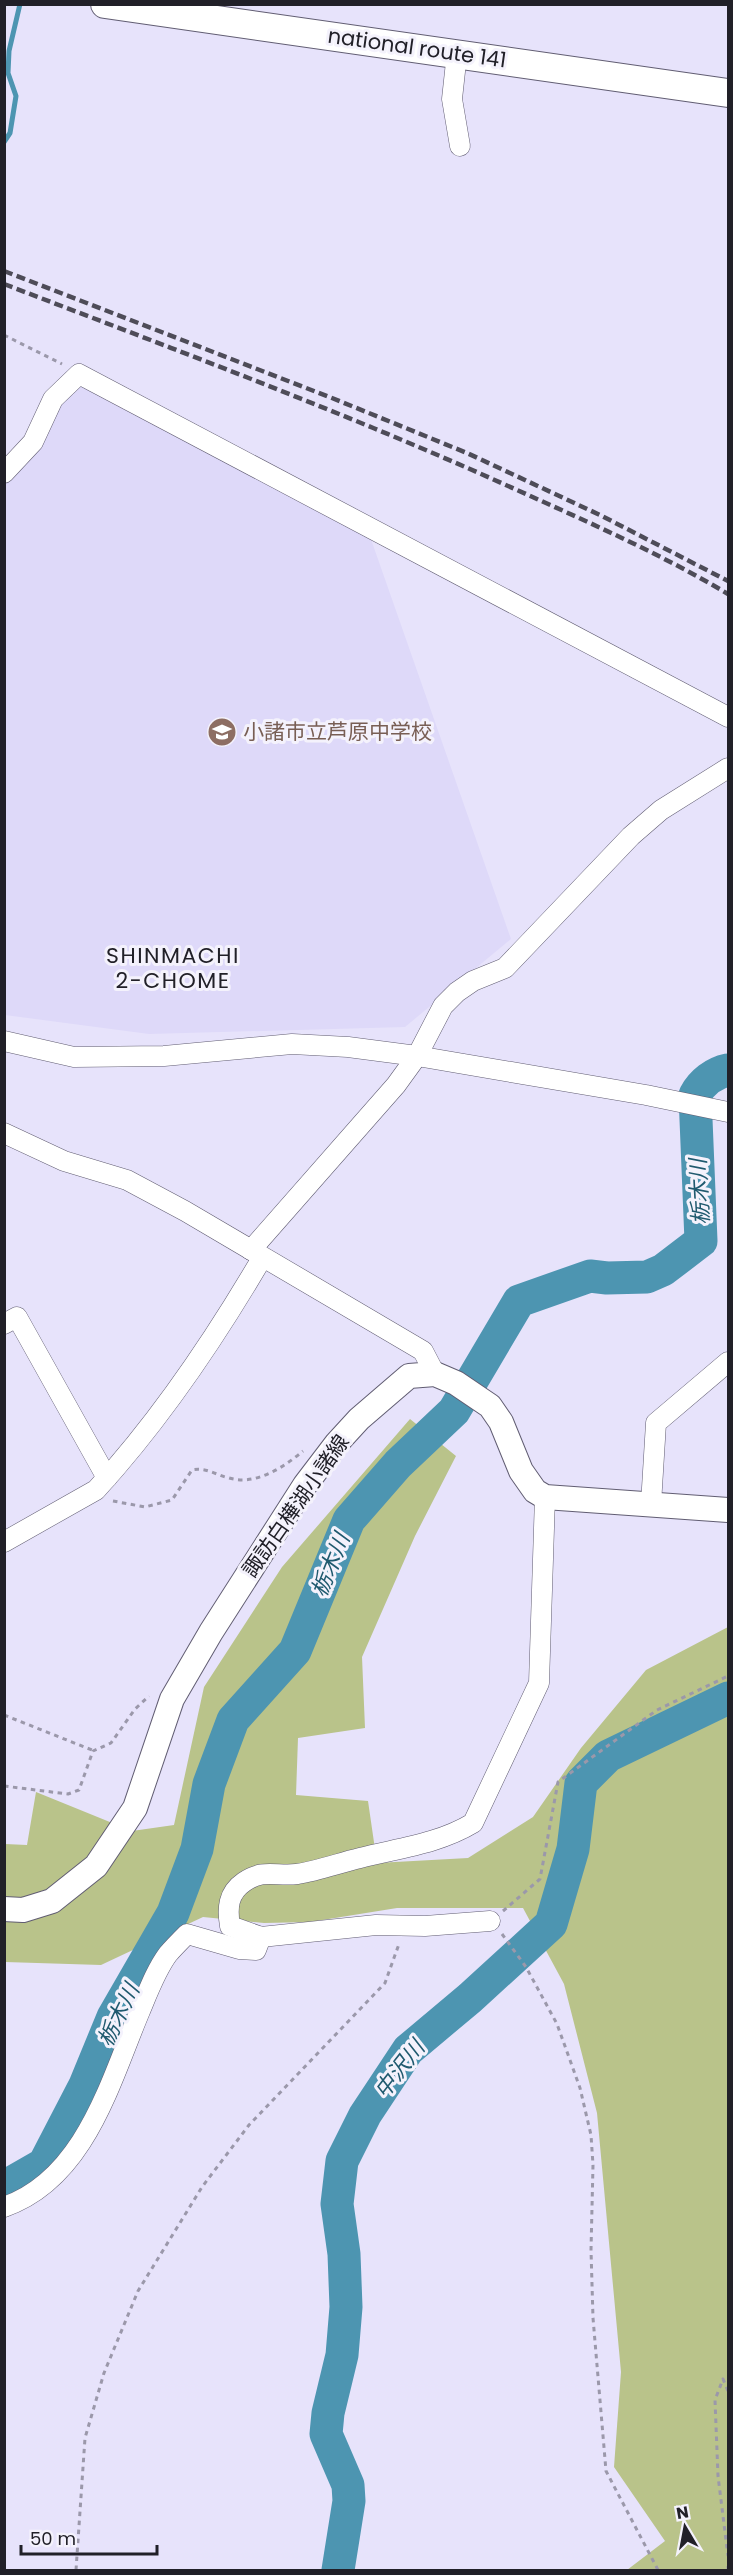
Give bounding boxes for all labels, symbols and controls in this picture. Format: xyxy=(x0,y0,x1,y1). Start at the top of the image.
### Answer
street label: national route 141 xyxy=(326,21,508,74)
school or university icon: 小諸市立芦原中学校 xyxy=(206,716,238,748)
place label: 小諸市立芦原中学校 xyxy=(243,717,432,746)
district label: SHINMACHI 2-CHOME xyxy=(106,940,240,996)
water label: 栃木川 xyxy=(682,1156,717,1226)
street label: 諏訪白樺湖小諸線 xyxy=(236,1429,356,1583)
water label: 栃木川 xyxy=(304,1527,358,1602)
water label: 栃木川 xyxy=(90,1977,148,2052)
water label: 中沢川 xyxy=(367,2032,433,2105)
north arrow xyxy=(655,2497,715,2557)
text: N xyxy=(675,2500,690,2525)
scale bar xyxy=(21,2518,158,2556)
text: 50 m xyxy=(30,2526,76,2551)

